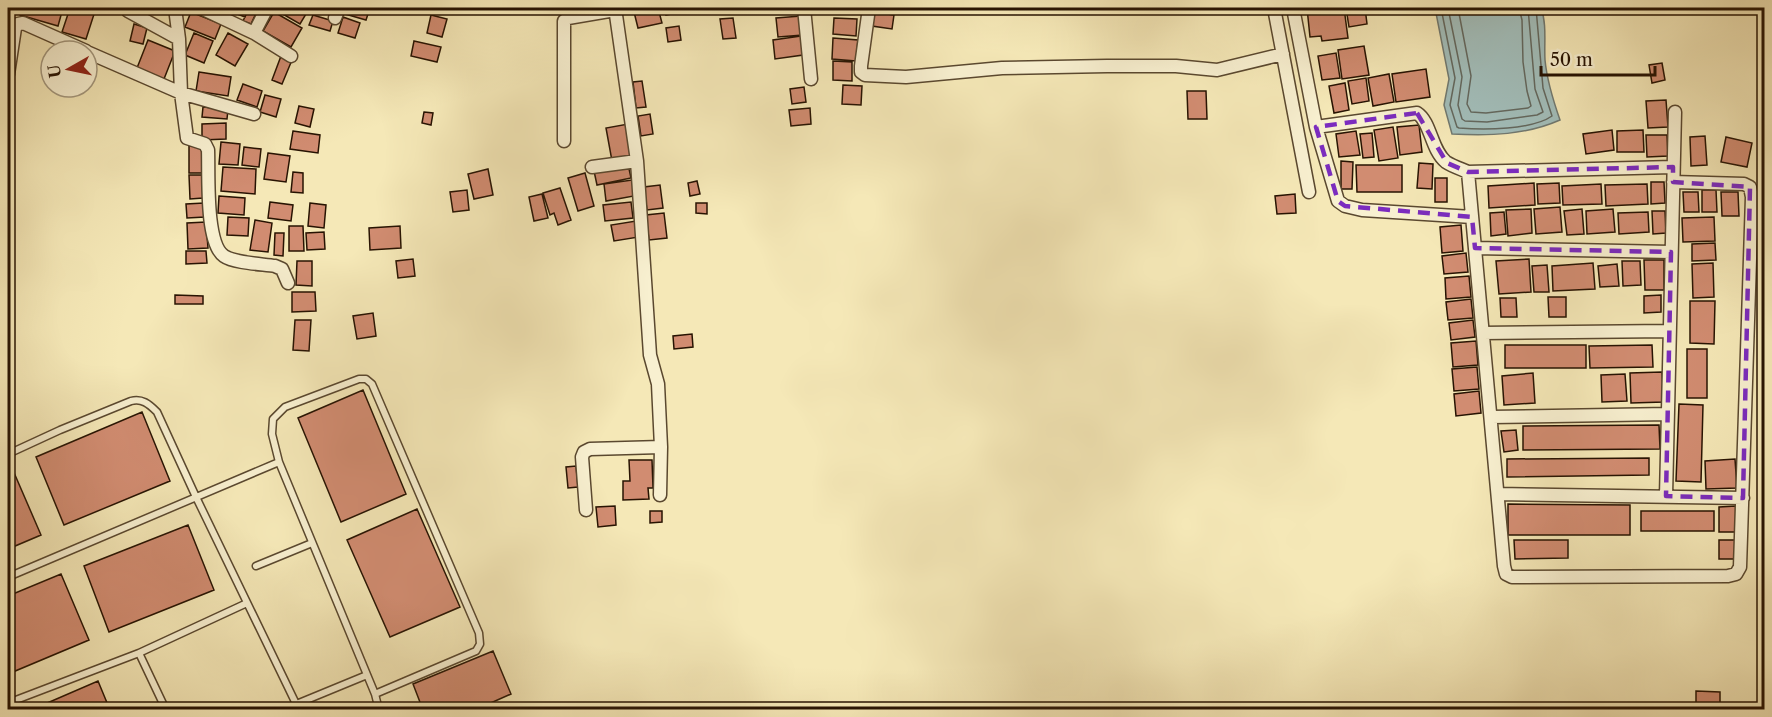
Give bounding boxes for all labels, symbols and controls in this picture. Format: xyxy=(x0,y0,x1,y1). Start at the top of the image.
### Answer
north arrow xyxy=(39,39,99,99)
scale bar xyxy=(1541,39,1655,77)
text: 50 m xyxy=(1550,49,1593,71)
text: U xyxy=(43,63,65,79)

